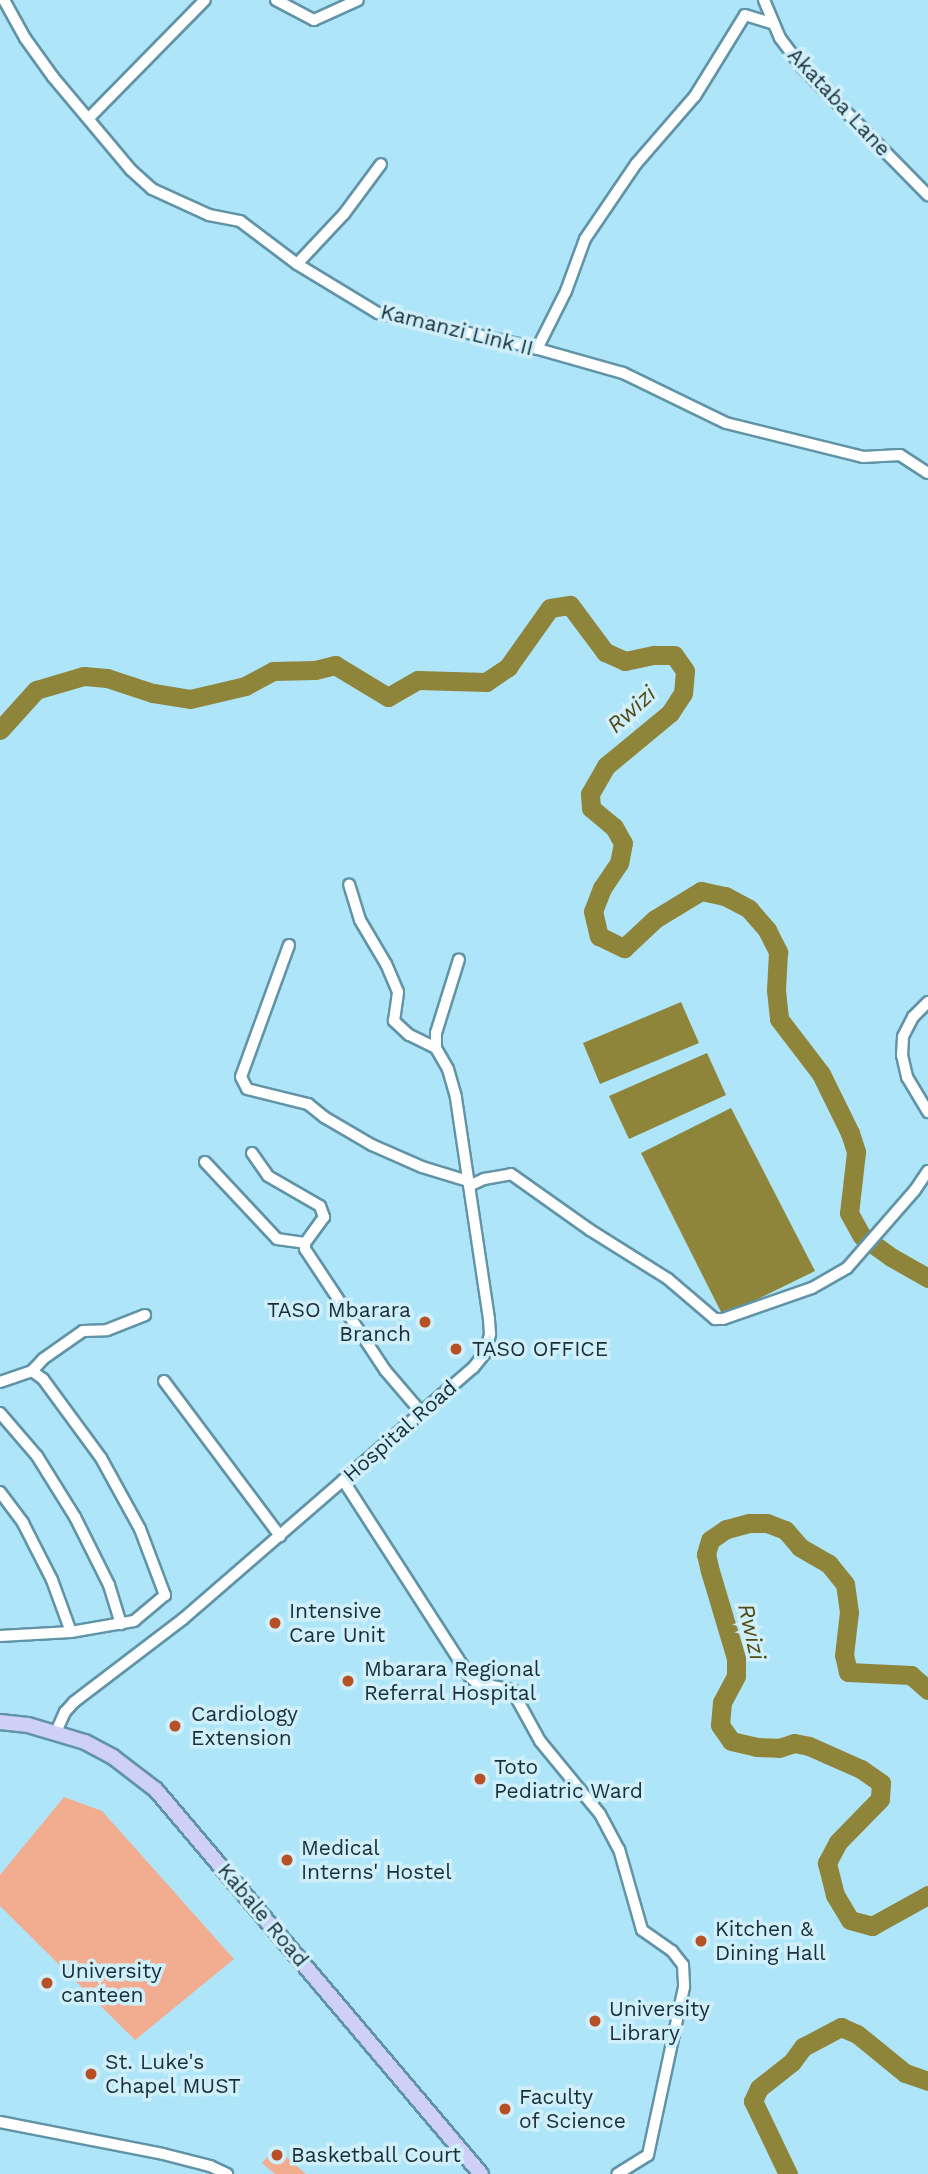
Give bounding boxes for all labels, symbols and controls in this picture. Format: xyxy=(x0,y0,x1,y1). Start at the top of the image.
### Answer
street label: Akataba Lane xyxy=(782,42,896,162)
street label: Kamanzi Link II xyxy=(378,299,536,361)
water label: Rwizi xyxy=(602,681,662,739)
place label: TASO Mbarara Branch xyxy=(267,1297,411,1347)
marker: TASO Mbarara Branch xyxy=(417,1314,433,1330)
place label: TASO OFFICE xyxy=(472,1336,608,1362)
marker: TASO OFFICE xyxy=(446,1339,466,1359)
street label: Hospital Road xyxy=(338,1375,462,1487)
place label: Intensive Care Unit xyxy=(289,1598,385,1648)
water label: Rwizi xyxy=(731,1601,771,1663)
marker: Intensive Care Unit xyxy=(267,1615,283,1631)
place label: Mbarara Regional Referral Hospital xyxy=(364,1656,541,1706)
marker: Mbarara Regional Referral Hospital xyxy=(338,1671,358,1691)
place label: Cardiology Extension xyxy=(191,1701,298,1751)
marker: Cardiology Extension xyxy=(165,1716,185,1736)
place label: Toto Pediatric Ward xyxy=(494,1754,643,1804)
marker: Toto Pediatric Ward xyxy=(472,1771,488,1787)
place label: Medical Interns' Hostel xyxy=(301,1835,452,1885)
marker: Medical Interns' Hostel xyxy=(279,1852,295,1868)
street label: Kabale Road xyxy=(212,1858,314,1972)
place label: Kitchen & Dining Hall xyxy=(715,1916,826,1966)
marker: Kitchen & Dining Hall xyxy=(693,1933,709,1949)
place label: University canteen xyxy=(61,1958,162,2008)
marker: University canteen xyxy=(39,1975,55,1991)
place label: University Library xyxy=(609,1996,710,2046)
marker: University Library xyxy=(587,2013,603,2029)
place label: St. Luke's Chapel MUST xyxy=(105,2049,241,2099)
marker: St. Luke's Chapel MUST xyxy=(83,2066,99,2082)
place label: Faculty of Science xyxy=(519,2084,627,2134)
marker: Faculty of Science xyxy=(497,2101,513,2117)
place label: Basketball Court xyxy=(291,2142,462,2168)
marker: Basketball Court xyxy=(269,2147,285,2163)

